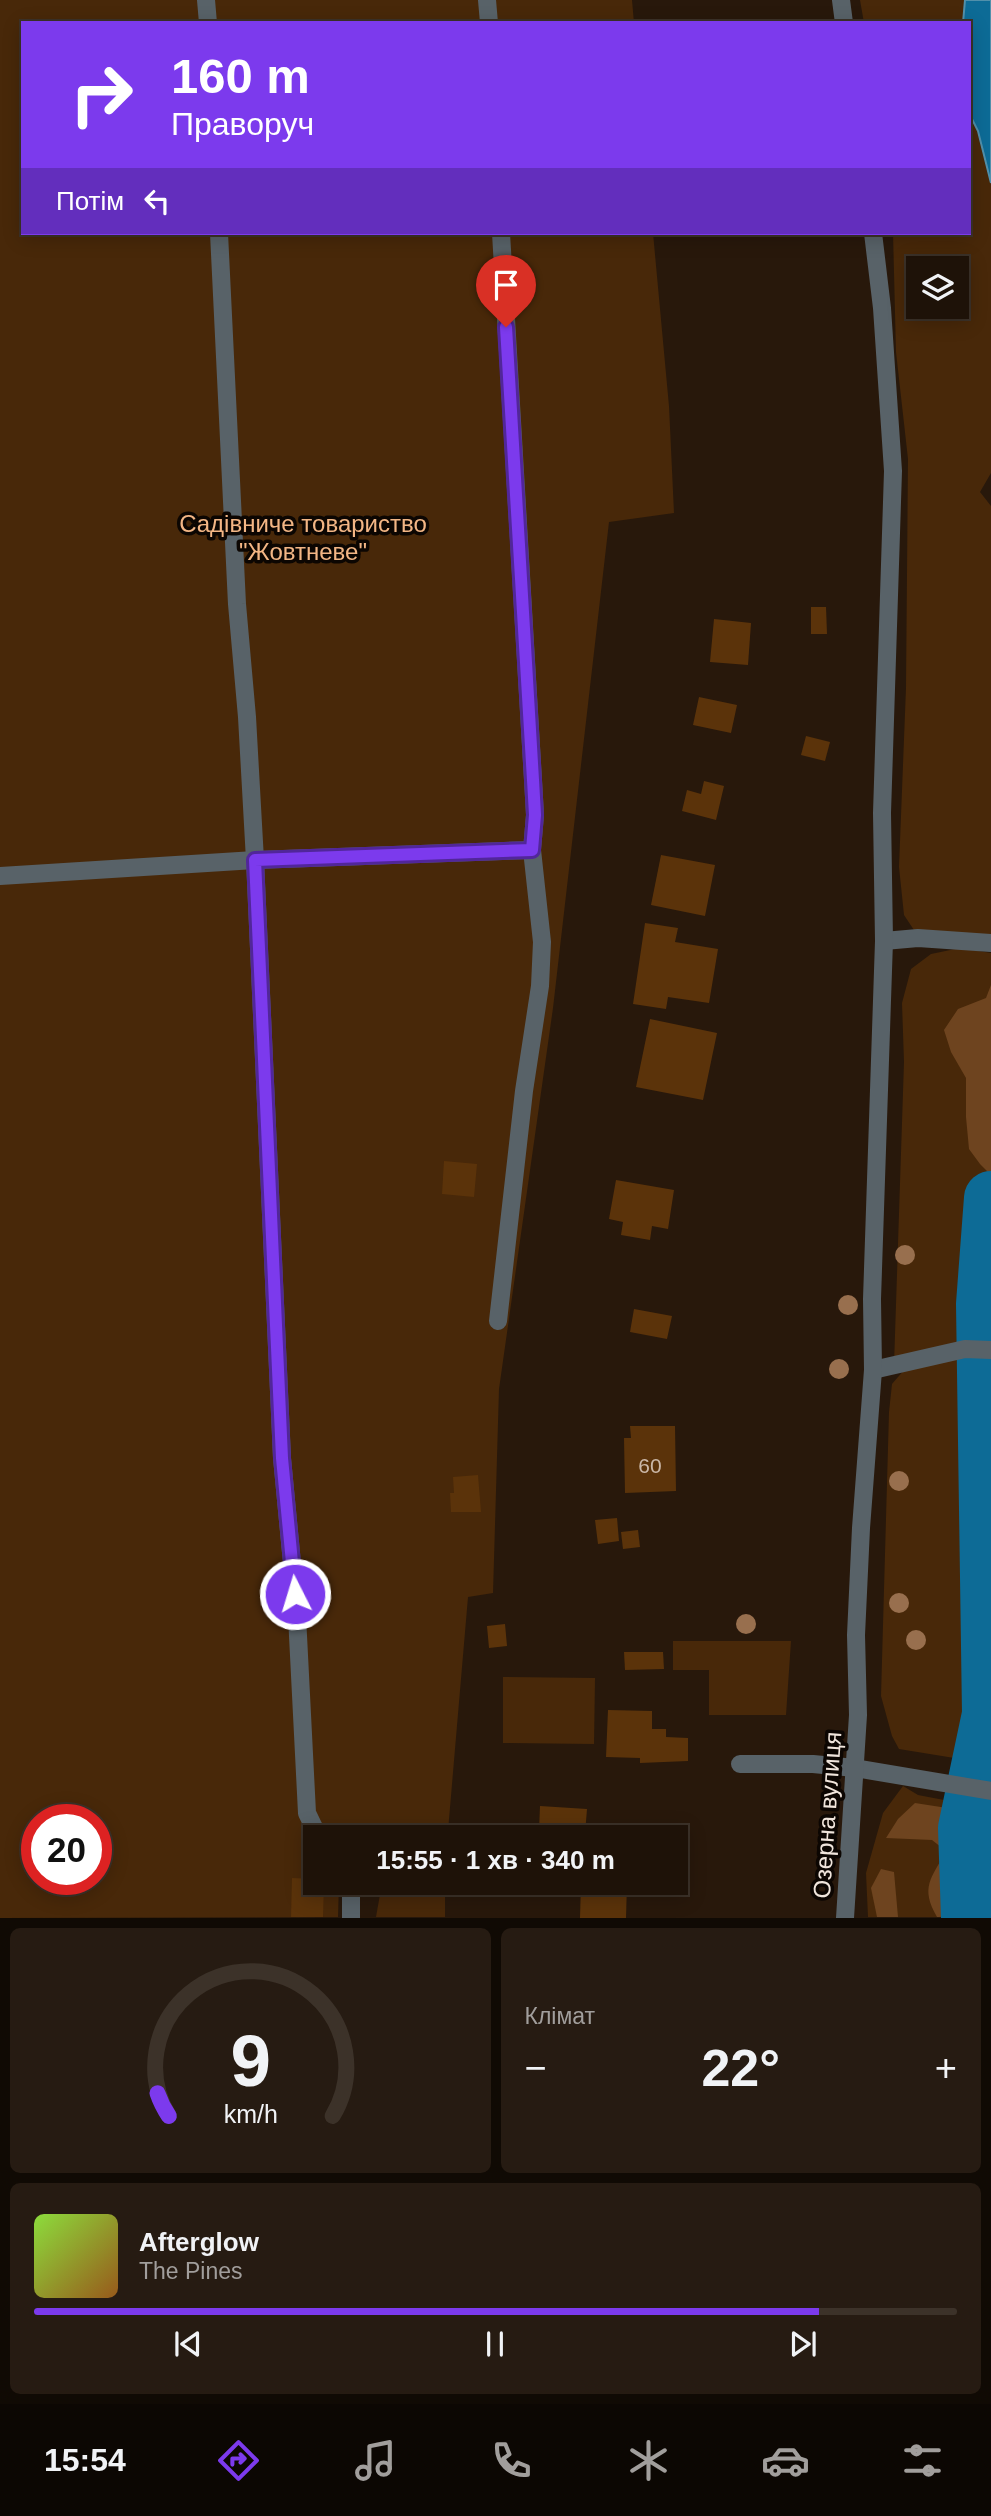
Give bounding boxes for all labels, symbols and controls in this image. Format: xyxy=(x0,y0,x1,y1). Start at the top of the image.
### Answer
icon: right xyxy=(56,49,147,140)
text: 160 m xyxy=(171,49,310,103)
text: Праворуч xyxy=(171,106,314,142)
icon: left xyxy=(138,182,176,220)
text: Потім xyxy=(56,186,124,216)
pin xyxy=(476,255,536,327)
map controls xyxy=(906,256,969,319)
button: layers xyxy=(906,256,969,319)
icon: arrive xyxy=(487,266,525,304)
park label: Садівниче товариство "Жовтневе" xyxy=(179,510,427,565)
house number: 60 xyxy=(638,1454,662,1477)
position arrow xyxy=(258,1557,332,1631)
street label: Озерна вулиця xyxy=(808,1731,846,1899)
speed limit sign: 20 xyxy=(21,1804,112,1895)
text: 15:55 · 1 хв · 340 m xyxy=(376,1845,615,1875)
text: Клімат xyxy=(525,2003,595,2029)
text: 9 xyxy=(230,2021,271,2102)
text: 22° xyxy=(701,2039,780,2097)
text: − xyxy=(525,2047,547,2089)
text: + xyxy=(935,2047,957,2089)
text: km/h xyxy=(223,2100,277,2128)
text: Afterglow xyxy=(139,2227,259,2257)
text: The Pines xyxy=(139,2258,243,2284)
icon: previous xyxy=(169,2325,207,2363)
icon: pause xyxy=(476,2325,514,2363)
icon: next xyxy=(784,2325,822,2363)
icon: directions xyxy=(214,2436,263,2485)
icon: music xyxy=(351,2436,400,2485)
icon: phone xyxy=(487,2436,536,2485)
icon: climate xyxy=(624,2436,673,2485)
icon: car xyxy=(761,2436,810,2485)
icon: filters xyxy=(898,2436,947,2485)
text: 15:54 xyxy=(44,2442,126,2478)

